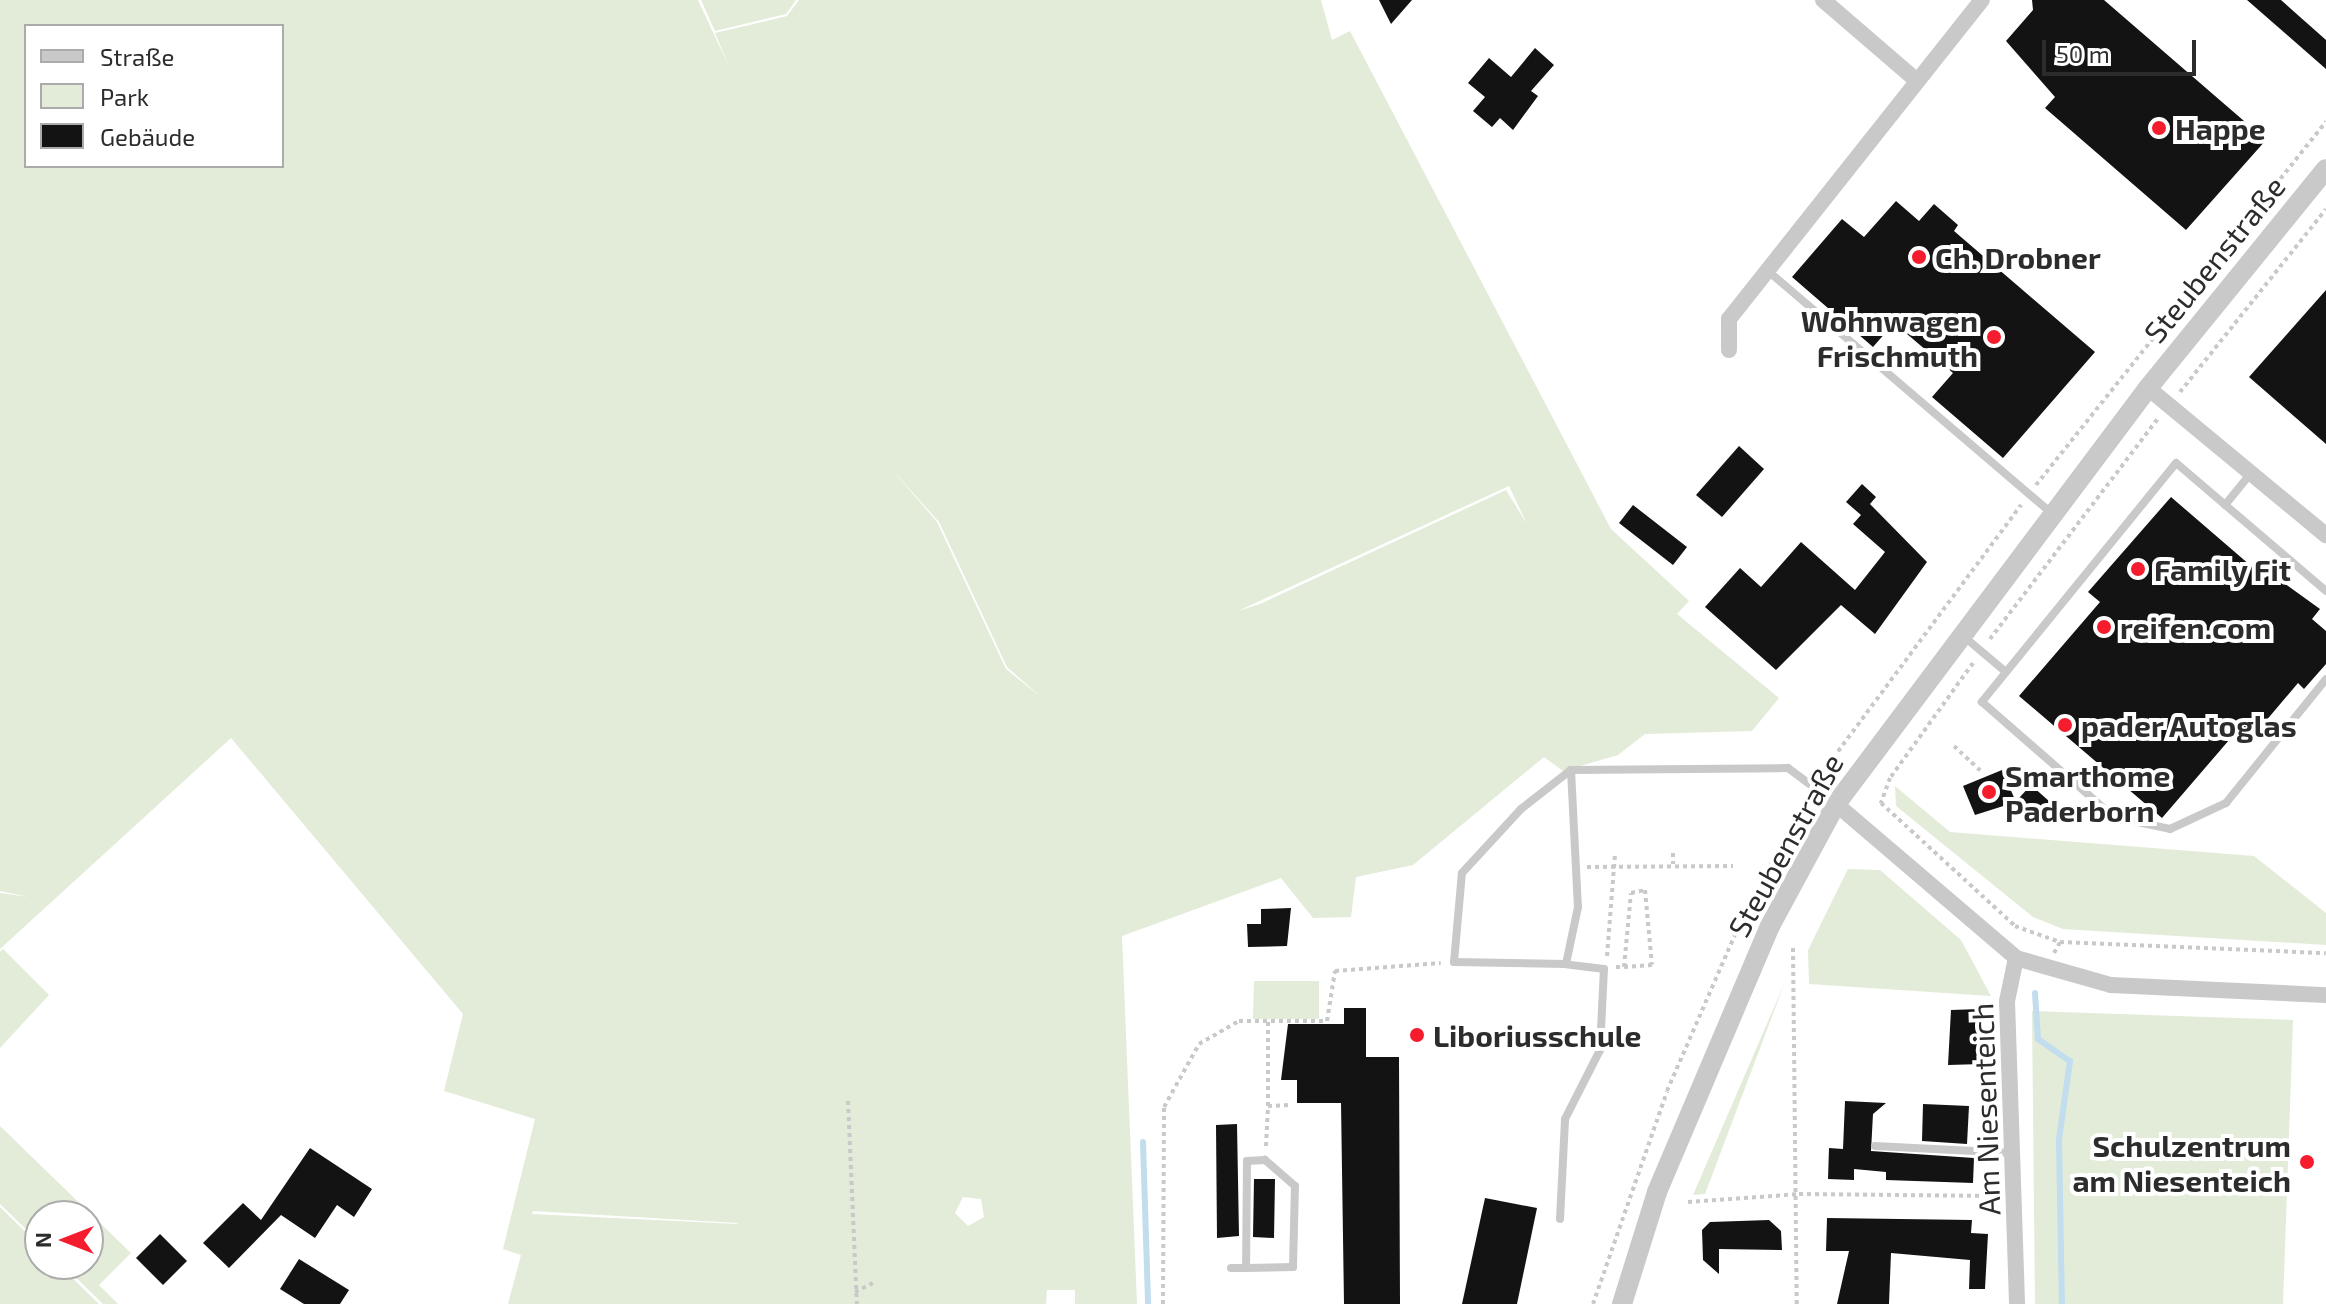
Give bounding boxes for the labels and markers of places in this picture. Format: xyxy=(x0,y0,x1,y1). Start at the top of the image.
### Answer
place label: Happe xyxy=(2175,110,2266,146)
marker: Happe xyxy=(2150,119,2168,137)
place label: Ch. Drobner xyxy=(1935,239,2101,275)
marker: Ch. Drobner xyxy=(1910,248,1928,266)
place label: Wohnwagen Frischmuth xyxy=(1801,302,1978,372)
marker: Wohnwagen Frischmuth xyxy=(1985,328,2003,346)
place label: Family Fit xyxy=(2154,551,2292,587)
marker: Family Fit xyxy=(2129,560,2147,578)
place label: reifen.com xyxy=(2120,609,2271,645)
marker: reifen.com xyxy=(2095,618,2113,636)
place label: pader Autoglas xyxy=(2081,707,2298,743)
marker: pader Autoglas xyxy=(2056,716,2074,734)
place label: Smarthome Paderborn xyxy=(2005,757,2170,828)
marker: Smarthome Paderborn xyxy=(1980,783,1998,801)
place label: Liboriusschule xyxy=(1433,1017,1641,1053)
marker: Liboriusschule xyxy=(1408,1026,1426,1044)
place label: Schulzentrum am Niesenteich xyxy=(2072,1127,2291,1198)
marker: Schulzentrum am Niesenteich xyxy=(2298,1153,2316,1171)

